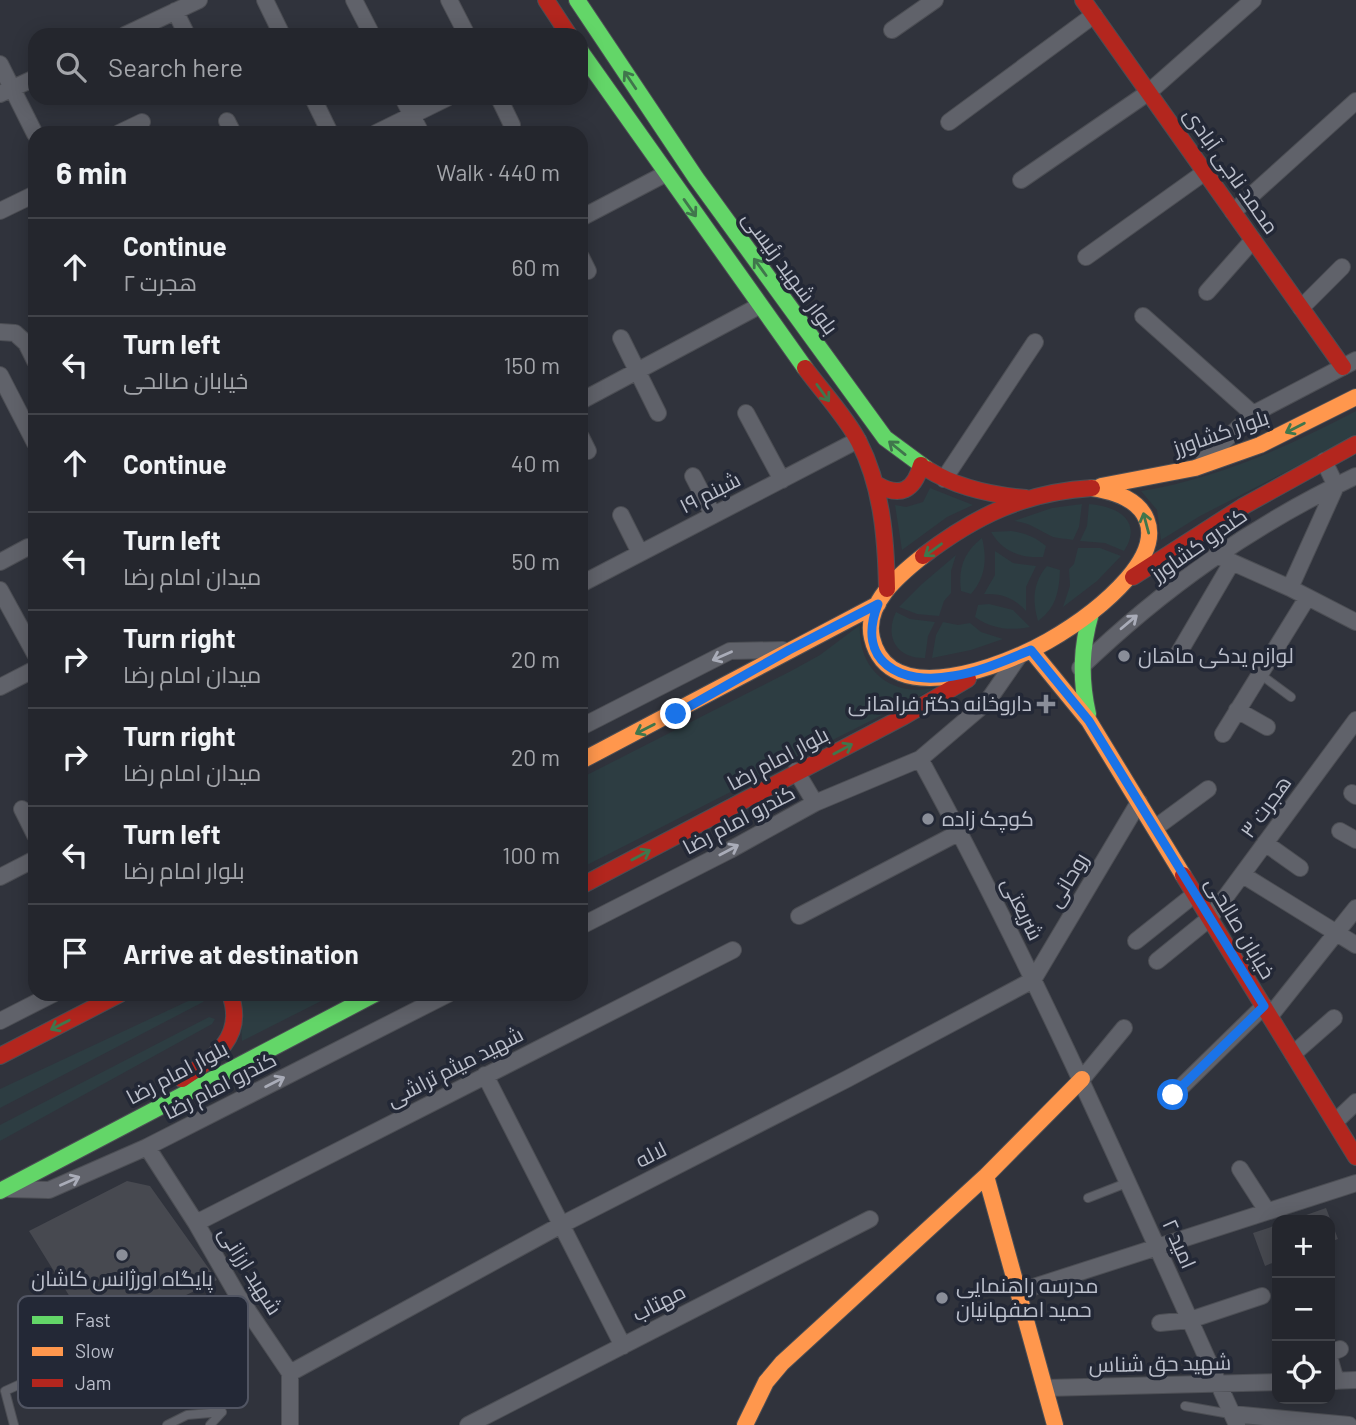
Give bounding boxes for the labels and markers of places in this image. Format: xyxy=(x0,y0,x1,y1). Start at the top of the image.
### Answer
place label: لوازم یدکی ماهان xyxy=(1138,642,1294,670)
marker: لوازم یدکی ماهان xyxy=(1116,648,1132,664)
place label: داروخانه دکتر فراهانی xyxy=(848,690,1032,717)
marker: داروخانه دکتر فراهانی xyxy=(1038,696,1054,712)
place label: کوچک زاده xyxy=(942,805,1034,833)
marker: کوچک زاده xyxy=(920,811,936,827)
marker: پایگاه اورژانس کاشان xyxy=(114,1247,130,1263)
place label: پایگاه اورژانس کاشان xyxy=(31,1265,213,1293)
place label: مدرسه راهنمایی حمید اصفهانیان xyxy=(956,1272,1099,1323)
marker: مدرسه راهنمایی حمید اصفهانیان xyxy=(934,1290,950,1306)

